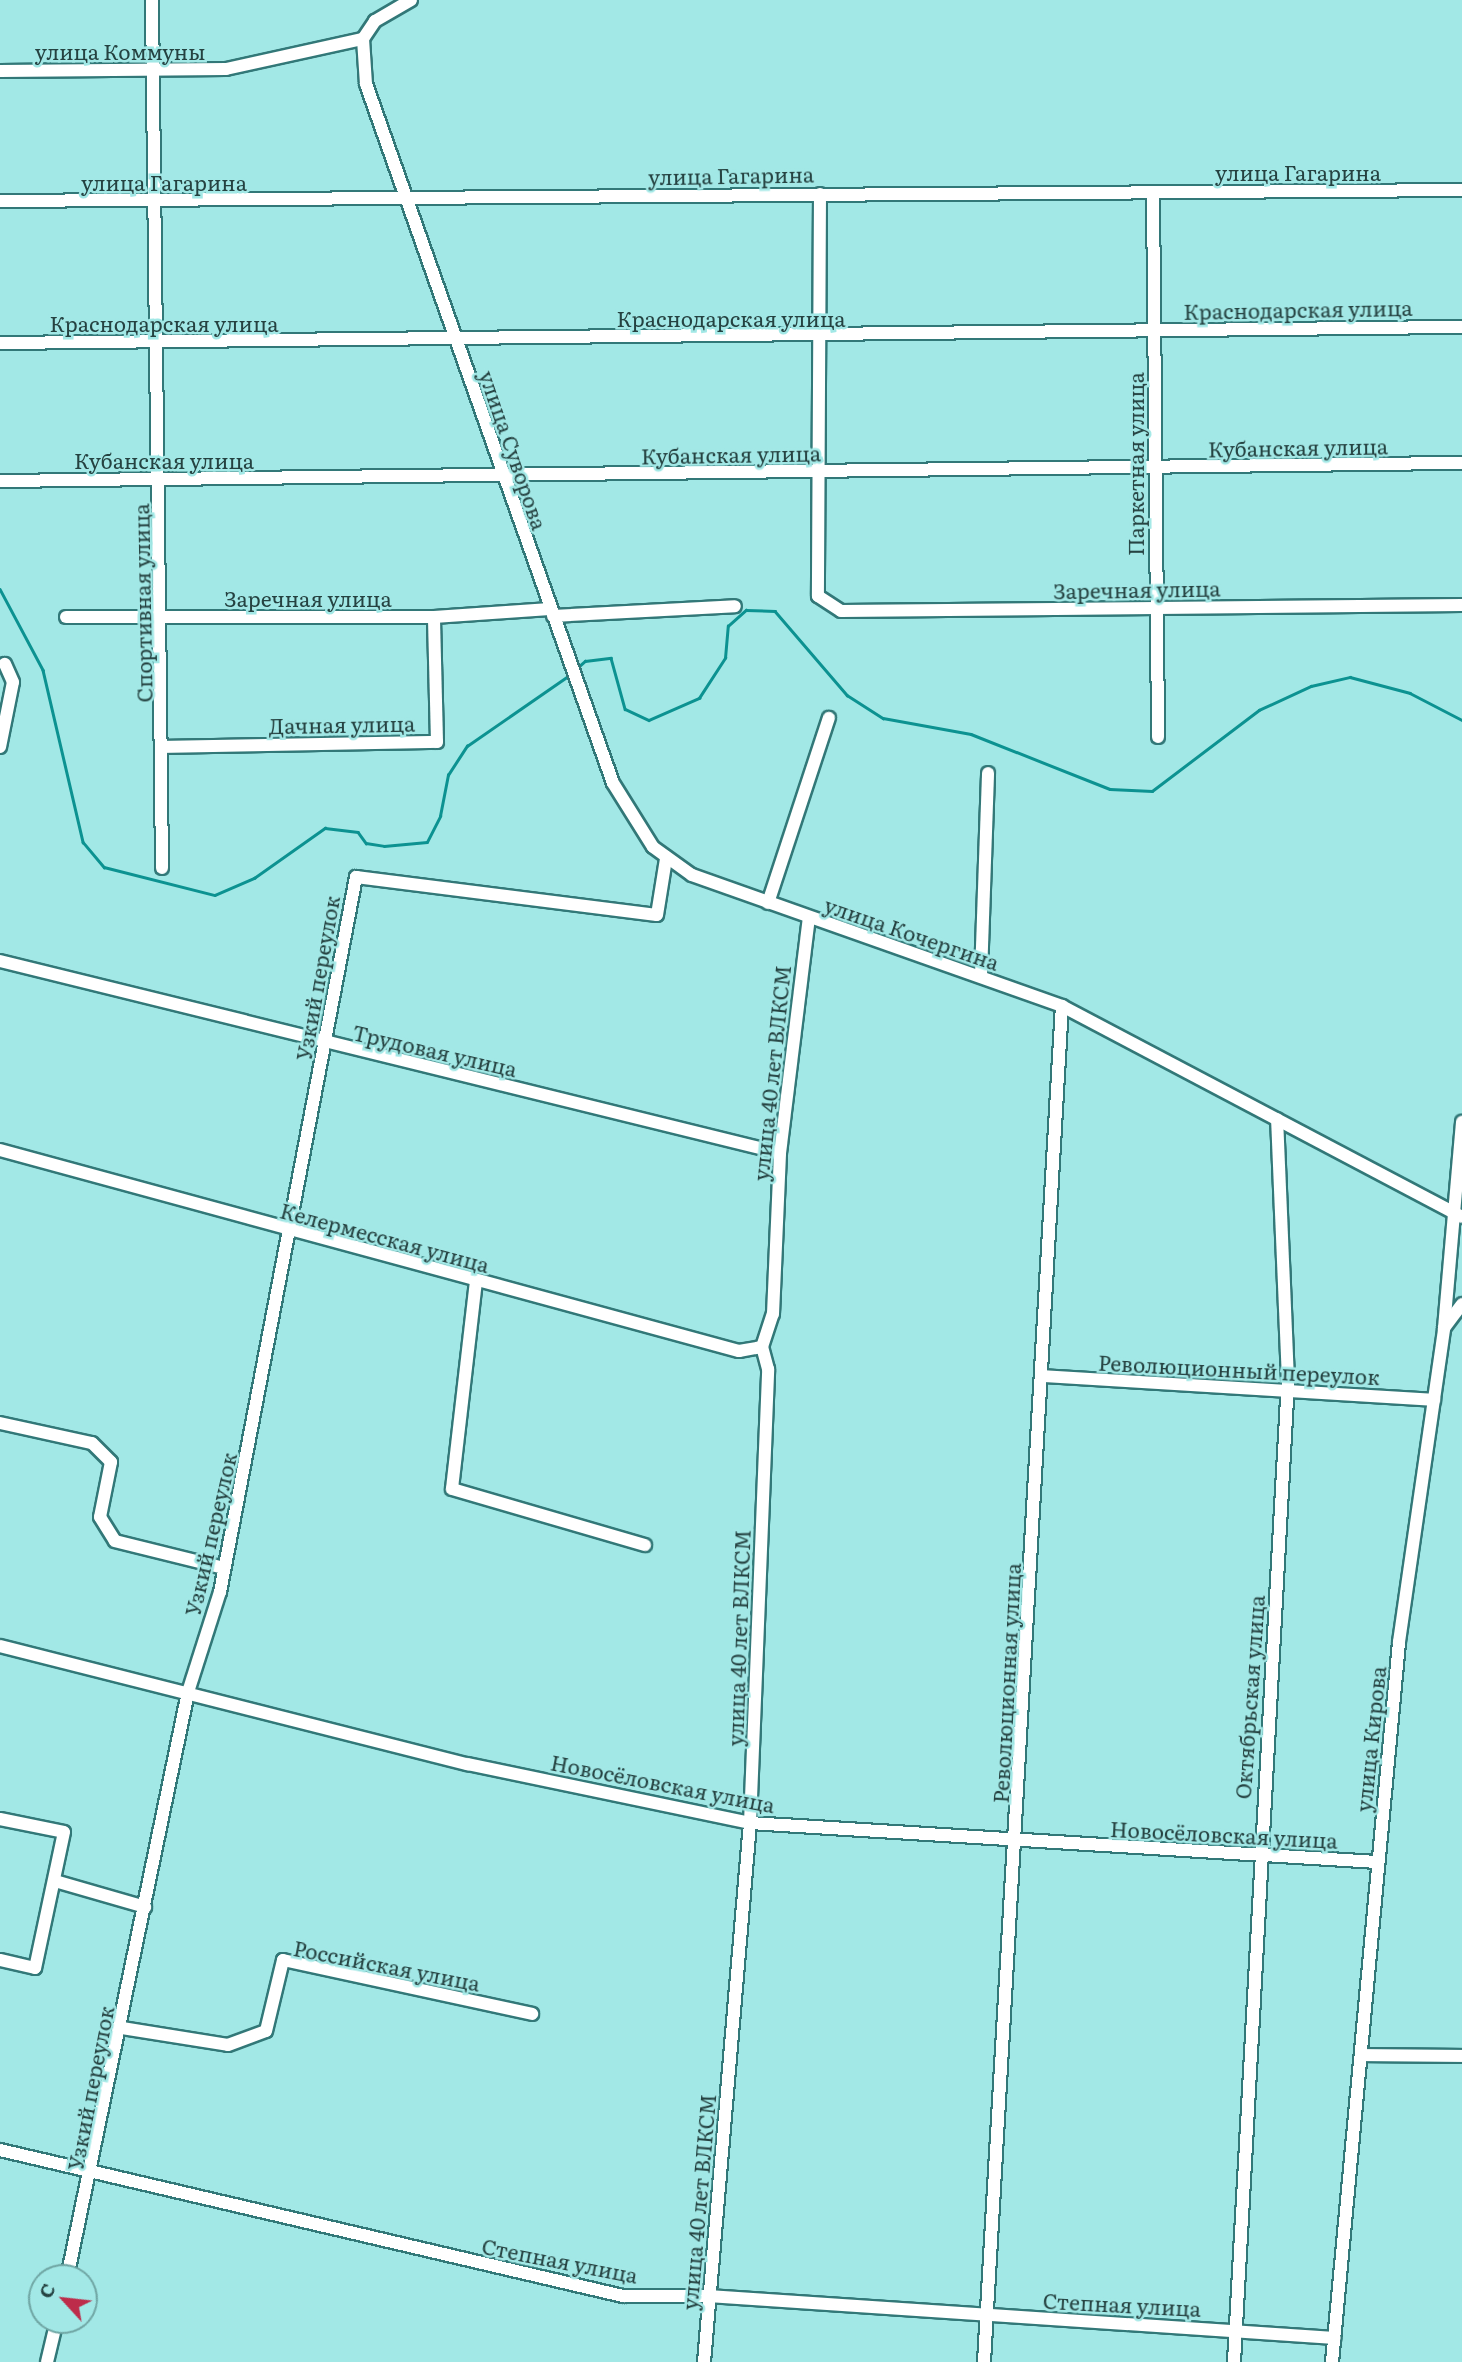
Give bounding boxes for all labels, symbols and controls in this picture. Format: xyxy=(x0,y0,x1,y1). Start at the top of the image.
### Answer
street label: улица Коммуны xyxy=(35,38,205,64)
street label: улица Гагарина xyxy=(1215,159,1381,185)
street label: улица Гагарина xyxy=(648,161,814,189)
street label: улица Гагарина xyxy=(81,169,247,195)
street label: Краснодарская улица xyxy=(1183,294,1413,324)
street label: Краснодарская улица xyxy=(616,305,846,331)
street label: Краснодарская улица xyxy=(49,310,279,336)
street label: улица Суворова xyxy=(475,367,553,533)
street label: Паркетная улица xyxy=(1122,372,1148,556)
street label: Кубанская улица xyxy=(1208,433,1388,461)
street label: Кубанская улица xyxy=(641,440,821,468)
street label: Кубанская улица xyxy=(74,447,254,473)
street label: Спортивная улица xyxy=(128,503,156,703)
street label: Заречная улица xyxy=(1053,575,1221,603)
street label: Заречная улица xyxy=(224,585,392,611)
street label: Дачная улица xyxy=(269,710,415,738)
street label: улица Кочергина xyxy=(821,891,1003,975)
street label: Узкий переулок xyxy=(290,894,344,1062)
street label: улица 40 лет ВЛКСМ xyxy=(747,964,795,1182)
street label: Трудовая улица xyxy=(350,1019,520,1081)
street label: Келермесская улица xyxy=(278,1197,492,1277)
street label: Революционный переулок xyxy=(1098,1349,1380,1389)
street label: Узкий переулок xyxy=(179,1450,241,1618)
street label: улица 40 лет ВЛКСМ xyxy=(722,1529,754,1747)
street label: Революционная улица xyxy=(987,1562,1025,1804)
street label: Октябрьская улица xyxy=(1229,1594,1269,1800)
street label: улица Кирова xyxy=(1350,1665,1390,1813)
street label: Новосёловская улица xyxy=(549,1749,777,1817)
street label: Новосёловская улица xyxy=(1110,1815,1338,1853)
street label: Российская улица xyxy=(292,1935,482,1995)
street label: Узкий переулок xyxy=(62,2004,118,2172)
street label: улица 40 лет ВЛКСМ xyxy=(676,2093,720,2311)
street label: Степная улица xyxy=(480,2233,640,2287)
north arrow xyxy=(28,2264,98,2334)
text: С xyxy=(31,2278,62,2303)
street label: Степная улица xyxy=(1042,2287,1202,2321)

